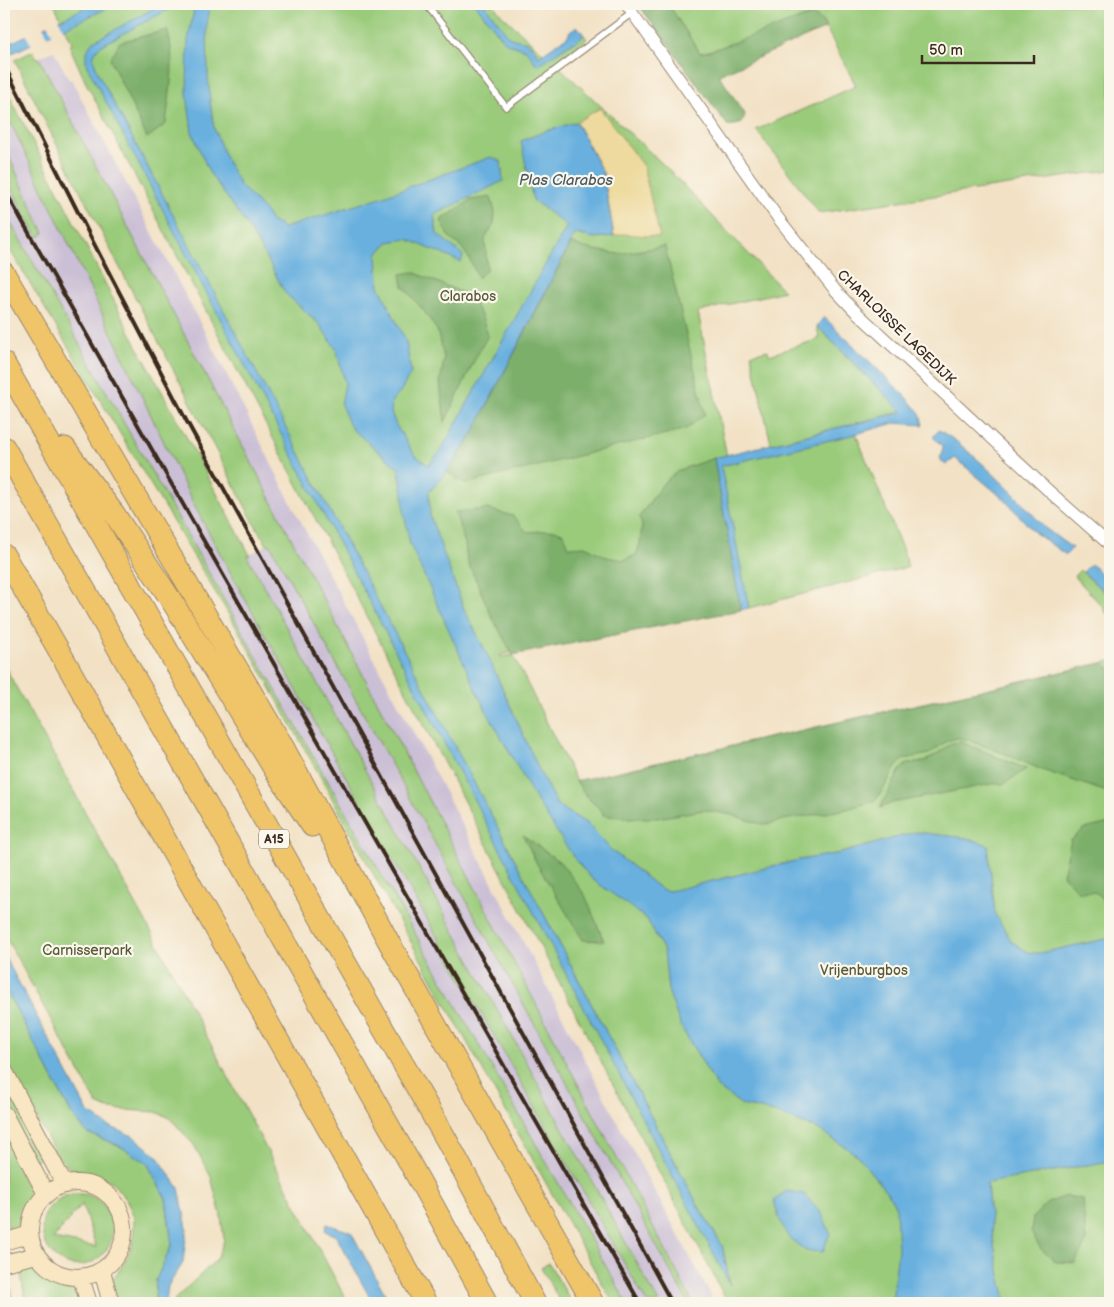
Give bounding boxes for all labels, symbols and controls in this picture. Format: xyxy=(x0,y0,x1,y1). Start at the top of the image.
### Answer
scale bar xyxy=(922,32,1034,64)
text: 50 m xyxy=(929,41,963,60)
water label: Plas Clarabos xyxy=(519,171,614,190)
street label: CHARLOISSE LAGEDIJK xyxy=(834,266,960,389)
park label: Clarabos xyxy=(440,288,496,305)
road number: A15 xyxy=(259,830,289,849)
park label: Carnisserpark xyxy=(42,942,132,959)
park label: Vrijenburgbos xyxy=(820,962,908,979)

